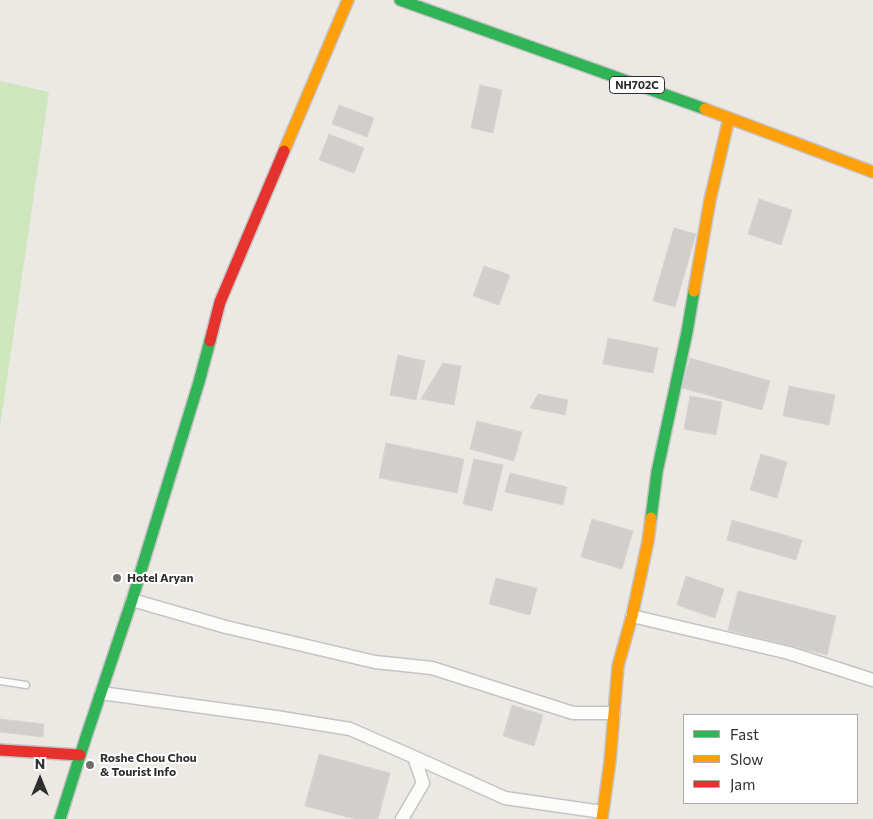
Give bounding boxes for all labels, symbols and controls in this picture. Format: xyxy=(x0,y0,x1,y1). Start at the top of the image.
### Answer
road number: NH702C xyxy=(610,76,664,94)
place label: Hotel Aryan xyxy=(127,571,193,585)
marker: Hotel Aryan xyxy=(111,572,123,584)
legend xyxy=(683,714,858,804)
text: Fast xyxy=(730,725,759,743)
text: Slow xyxy=(730,750,763,768)
place label: Roshe Chou Chou & Tourist Info xyxy=(100,751,197,779)
north arrow xyxy=(15,754,65,804)
text: N xyxy=(35,755,45,772)
marker: Roshe Chou Chou & Tourist Info xyxy=(84,759,96,771)
text: Jam xyxy=(730,775,755,793)

